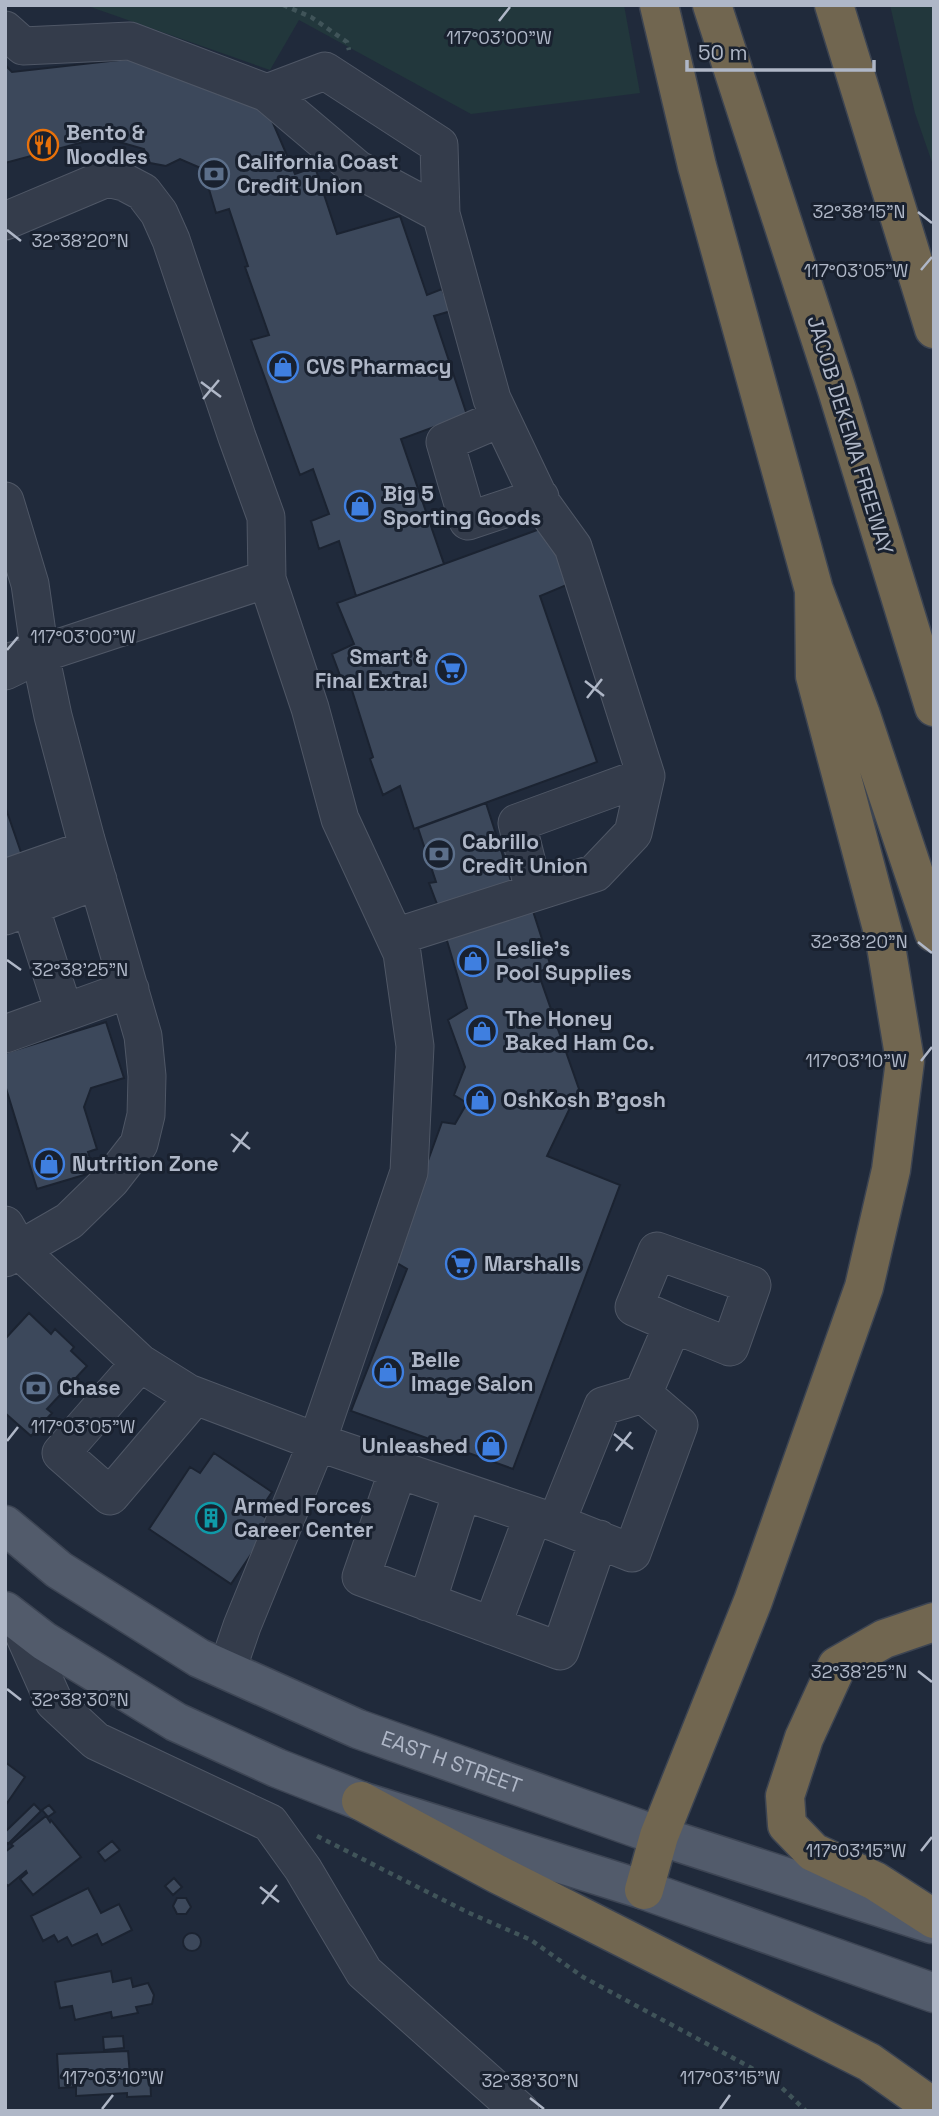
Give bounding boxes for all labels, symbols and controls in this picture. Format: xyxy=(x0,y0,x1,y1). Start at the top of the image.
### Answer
text: 117°03'00"W xyxy=(446,26,552,49)
scale bar xyxy=(687,28,874,72)
text: 50 m xyxy=(698,39,748,66)
place label: Bento & Noodles xyxy=(66,119,148,170)
restaurant icon: Bento & Noodles xyxy=(26,128,60,162)
place label: California Coast Credit Union xyxy=(237,148,399,199)
bank icon: California Coast Credit Union xyxy=(197,157,231,191)
text: 32°38'15"N xyxy=(812,200,906,223)
text: 32°38'20"N xyxy=(31,229,129,252)
text: 117°03'05"W xyxy=(804,259,909,282)
street label: JACOB DEKEMA FREEWAY xyxy=(801,312,900,558)
shop icon: CVS Pharmacy xyxy=(266,350,300,384)
place label: CVS Pharmacy xyxy=(306,353,451,380)
place label: Big 5 Sporting Goods xyxy=(383,480,541,531)
shop icon: Big 5 Sporting Goods xyxy=(343,489,377,523)
text: 117°03'00"W xyxy=(30,625,136,648)
place label: Smart & Final Extra! xyxy=(315,643,429,694)
supermarket icon: Smart & Final Extra! xyxy=(434,652,468,686)
place label: Cabrillo Credit Union xyxy=(462,828,588,879)
bank icon: Cabrillo Credit Union xyxy=(422,837,456,871)
text: 32°38'20"N xyxy=(810,930,908,953)
place label: Leslie's Pool Supplies xyxy=(496,935,632,986)
shop icon: Leslie's Pool Supplies xyxy=(456,944,490,978)
text: 32°38'25"N xyxy=(32,958,128,981)
place label: The Honey Baked Ham Co. xyxy=(505,1005,655,1056)
shop icon: The Honey Baked Ham Co. xyxy=(465,1014,499,1048)
text: 117°03'10"W xyxy=(805,1049,907,1072)
shop icon: OshKosh B'gosh xyxy=(463,1083,497,1117)
place label: OshKosh B'gosh xyxy=(503,1086,666,1113)
shop icon: Nutrition Zone xyxy=(32,1147,66,1181)
place label: Nutrition Zone xyxy=(72,1150,219,1177)
supermarket icon: Marshalls xyxy=(444,1247,478,1281)
place label: Marshalls xyxy=(484,1250,581,1277)
place label: Belle Image Salon xyxy=(411,1346,534,1397)
shop icon: Belle Image Salon xyxy=(371,1355,405,1389)
bank icon: Chase xyxy=(19,1371,53,1405)
place label: Chase xyxy=(59,1374,121,1401)
text: 117°03'05"W xyxy=(31,1415,136,1438)
shop icon: Unleashed xyxy=(474,1429,508,1463)
place label: Unleashed xyxy=(362,1432,468,1459)
place label: Armed Forces Career Center xyxy=(234,1492,373,1543)
building icon: Armed Forces Career Center xyxy=(194,1501,228,1535)
text: 32°38'25"N xyxy=(811,1660,907,1683)
text: 32°38'30"N xyxy=(31,1688,129,1711)
street label: EAST H STREET xyxy=(378,1724,526,1799)
text: 117°03'15"W xyxy=(806,1839,907,1862)
text: 117°03'10"W xyxy=(62,2066,164,2089)
text: 117°03'15"W xyxy=(680,2066,781,2089)
text: 32°38'30"N xyxy=(481,2069,579,2092)

